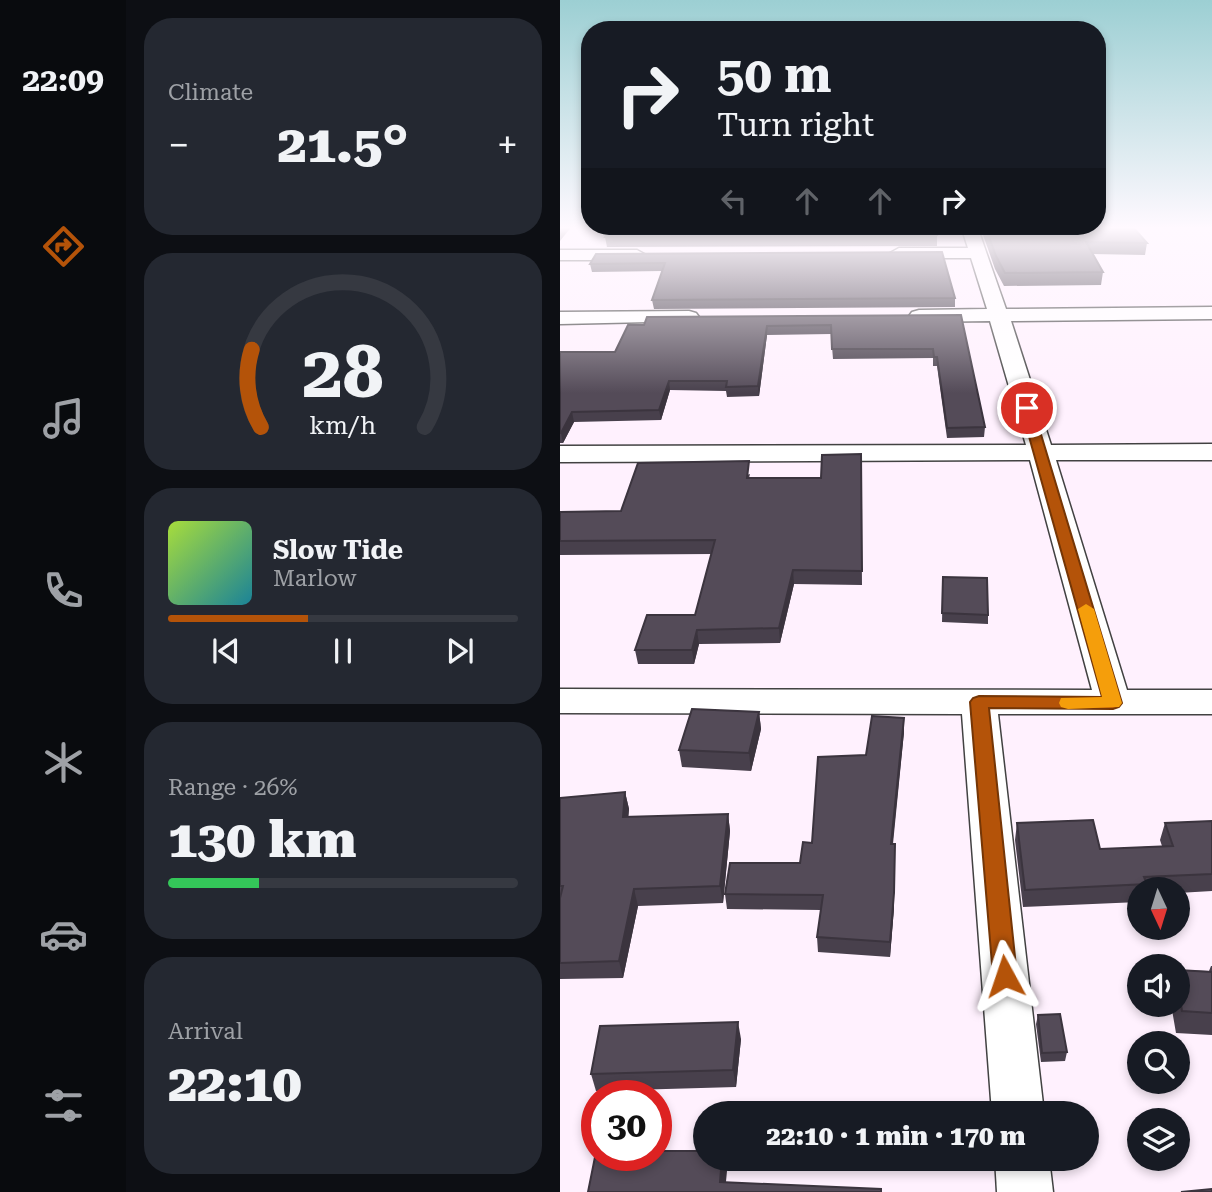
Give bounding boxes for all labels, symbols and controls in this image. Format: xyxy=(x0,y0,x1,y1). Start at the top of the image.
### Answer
text: 50 m xyxy=(717,47,832,104)
icon: right xyxy=(602,49,693,140)
text: 22:09 xyxy=(22,61,104,99)
text: Climate xyxy=(168,79,253,106)
text: Turn right xyxy=(717,106,874,144)
text: 21.5° xyxy=(278,114,408,175)
text: − xyxy=(168,123,189,167)
text: + xyxy=(497,123,518,167)
icon: left xyxy=(715,182,753,220)
icon: ahead xyxy=(788,182,826,220)
icon: ahead xyxy=(861,182,899,220)
icon: right xyxy=(934,182,972,220)
icon: directions xyxy=(39,222,88,271)
text: 28 xyxy=(302,331,384,416)
pin xyxy=(997,378,1057,438)
icon: arrive xyxy=(1008,389,1046,427)
icon: music xyxy=(39,394,88,443)
text: km/h xyxy=(310,411,376,440)
text: Slow Tide xyxy=(273,535,403,565)
text: Marlow xyxy=(273,565,356,592)
icon: phone xyxy=(39,566,88,615)
icon: previous xyxy=(207,632,245,670)
icon: pause xyxy=(324,632,362,670)
icon: next xyxy=(441,632,479,670)
icon: climate xyxy=(39,738,88,787)
text: Range · 26% xyxy=(168,774,297,801)
text: 130 km xyxy=(168,809,356,870)
north arrow xyxy=(1127,877,1190,940)
map controls xyxy=(1127,877,1190,1171)
icon: car xyxy=(39,910,88,959)
position arrow xyxy=(968,939,1042,1013)
button: sound xyxy=(1127,954,1190,1017)
text: Arrival xyxy=(168,1018,243,1045)
button: search xyxy=(1127,1031,1190,1094)
text: 22:10 xyxy=(168,1053,302,1114)
speed limit sign: 30 xyxy=(581,1080,672,1171)
icon: filters xyxy=(39,1081,88,1130)
button: layers xyxy=(1127,1108,1190,1171)
text: 22:10 · 1 min · 170 m xyxy=(766,1121,1026,1151)

